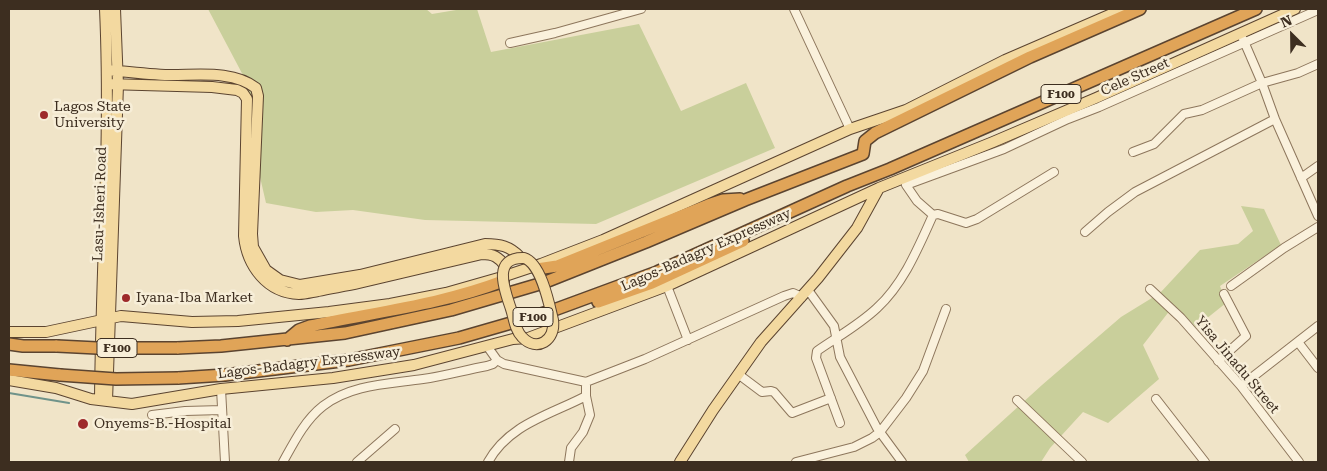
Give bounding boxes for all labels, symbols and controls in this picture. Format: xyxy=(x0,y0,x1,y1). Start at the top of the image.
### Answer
north arrow xyxy=(1267,10,1317,60)
text: N xyxy=(1278,12,1294,31)
street label: Cele Street xyxy=(1098,54,1172,100)
road number: F100 xyxy=(1041,85,1081,104)
place label: Lagos State University xyxy=(54,99,131,132)
marker: Lagos State University xyxy=(38,109,50,121)
street label: Lasu-Isheri Road xyxy=(90,146,110,262)
street label: Lagos-Badagry Expressway xyxy=(619,205,793,295)
place label: Iyana-Iba Market xyxy=(136,290,253,306)
marker: Iyana-Iba Market xyxy=(120,292,132,304)
road number: F100 xyxy=(513,308,553,326)
street label: Yisa Jinadu Street xyxy=(1191,313,1283,417)
road number: F100 xyxy=(97,338,137,358)
street label: Lagos-Badagry Expressway xyxy=(217,343,401,383)
place label: Onyems-B.-Hospital xyxy=(94,416,231,432)
marker: Onyems-B.-Hospital xyxy=(76,417,90,431)

